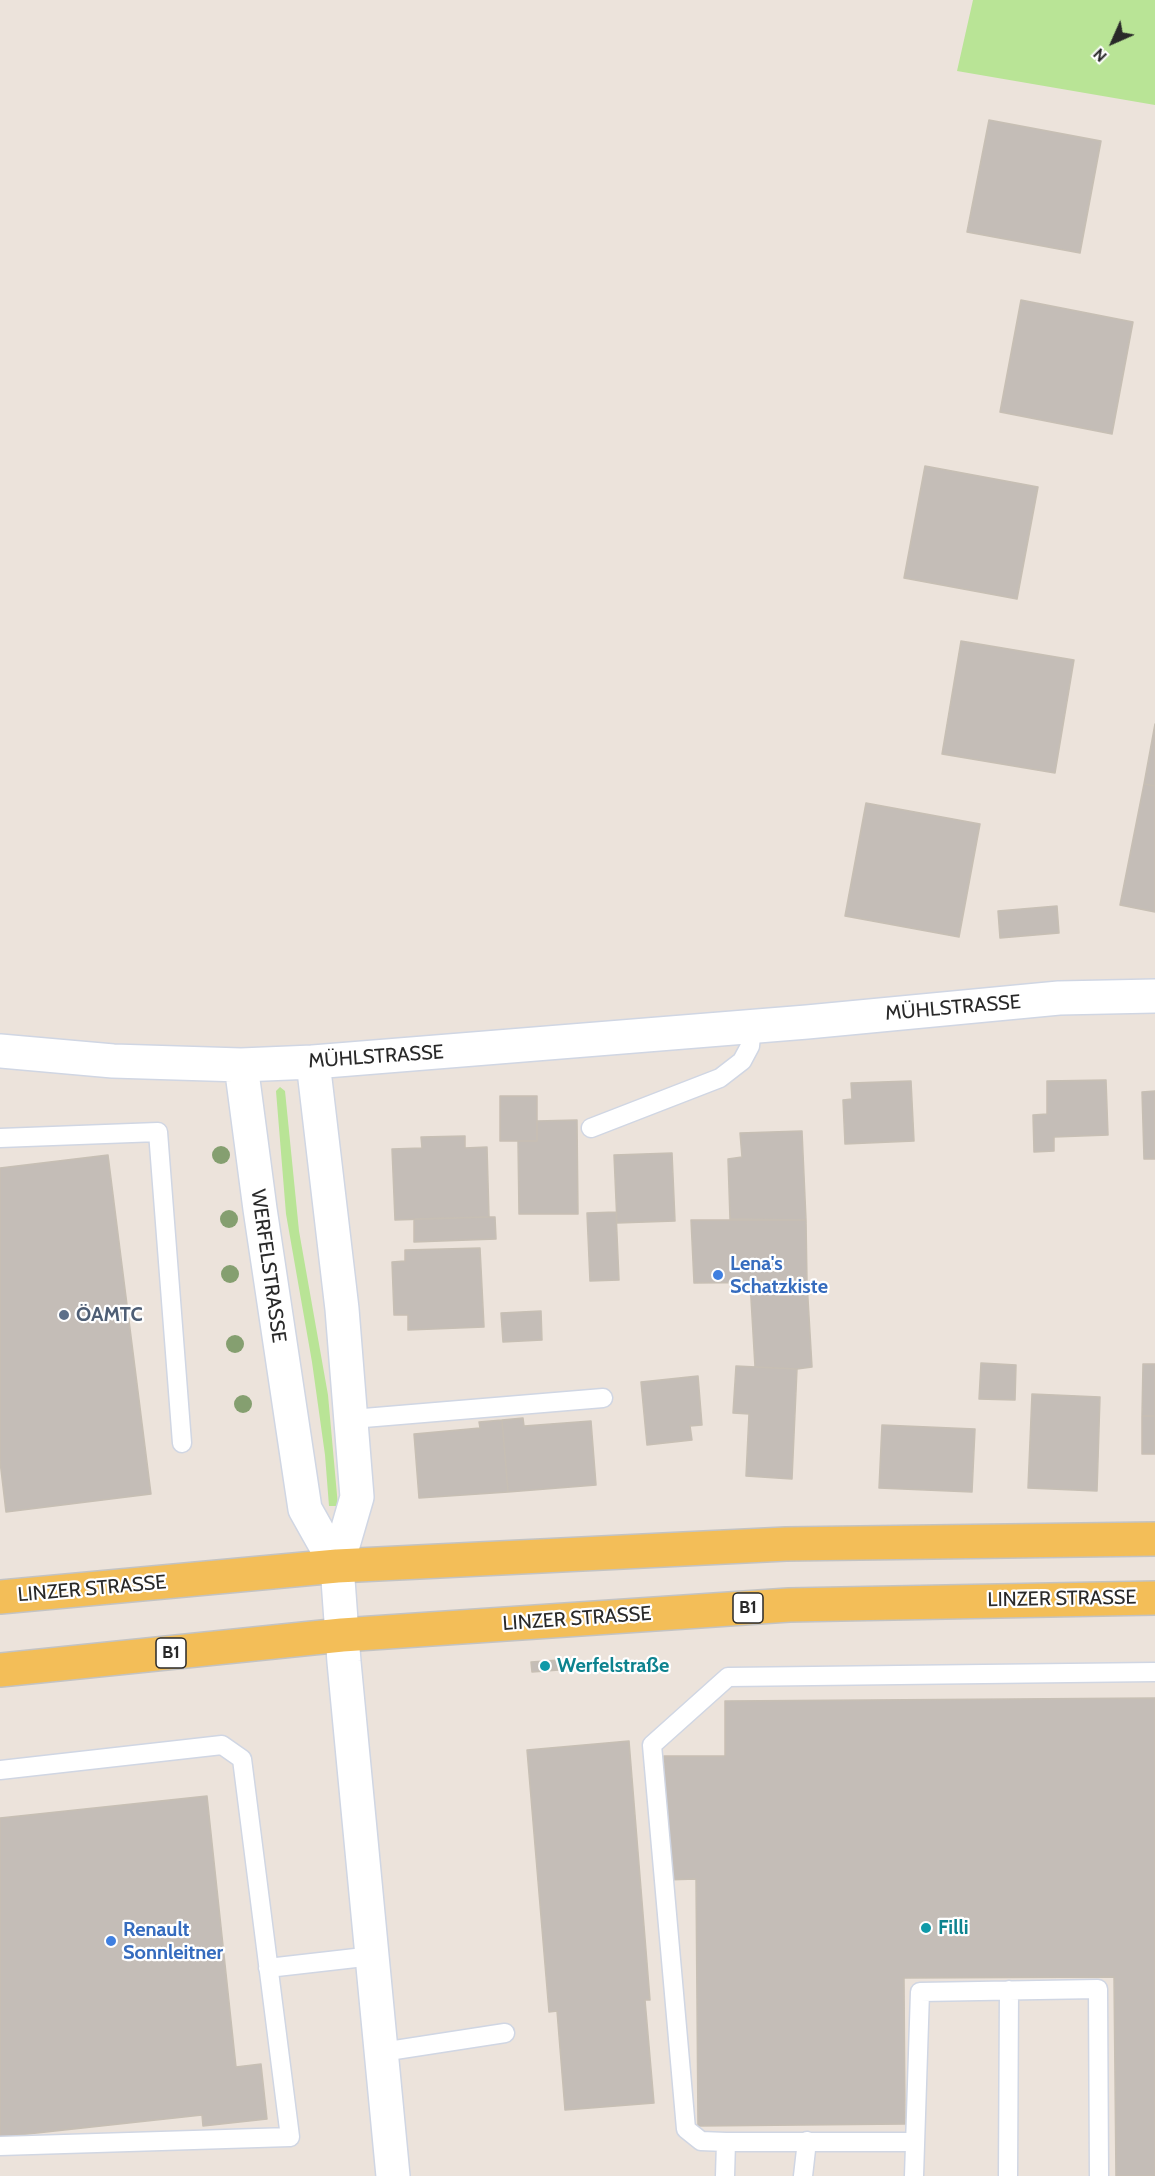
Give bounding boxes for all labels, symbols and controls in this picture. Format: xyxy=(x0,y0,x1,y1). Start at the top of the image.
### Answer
north arrow xyxy=(1083,12,1143,72)
text: N xyxy=(1089,44,1111,66)
street label: MÜHLSTRASSE xyxy=(884,990,1022,1026)
street label: MÜHLSTRASSE xyxy=(307,1040,445,1074)
street label: WERFELSTRASSE xyxy=(245,1188,291,1344)
place label: Lena's Schatzkiste xyxy=(730,1252,828,1299)
marker: Lena's Schatzkiste xyxy=(711,1268,725,1282)
place label: ÖAMTC xyxy=(76,1303,143,1327)
marker: ÖAMTC xyxy=(57,1308,71,1322)
street label: LINZER STRASSE xyxy=(17,1571,167,1607)
street label: LINZER STRASSE xyxy=(987,1586,1137,1612)
road number: B1 xyxy=(733,1593,763,1623)
street label: LINZER STRASSE xyxy=(502,1602,652,1636)
road number: B1 xyxy=(156,1638,186,1668)
place label: Werfelstraße xyxy=(557,1654,669,1678)
marker: Werfelstraße xyxy=(538,1659,552,1673)
place label: Filli xyxy=(938,1916,968,1940)
place label: Renault Sonnleitner xyxy=(123,1918,223,1965)
marker: Filli xyxy=(919,1921,933,1935)
marker: Renault Sonnleitner xyxy=(104,1934,118,1948)

